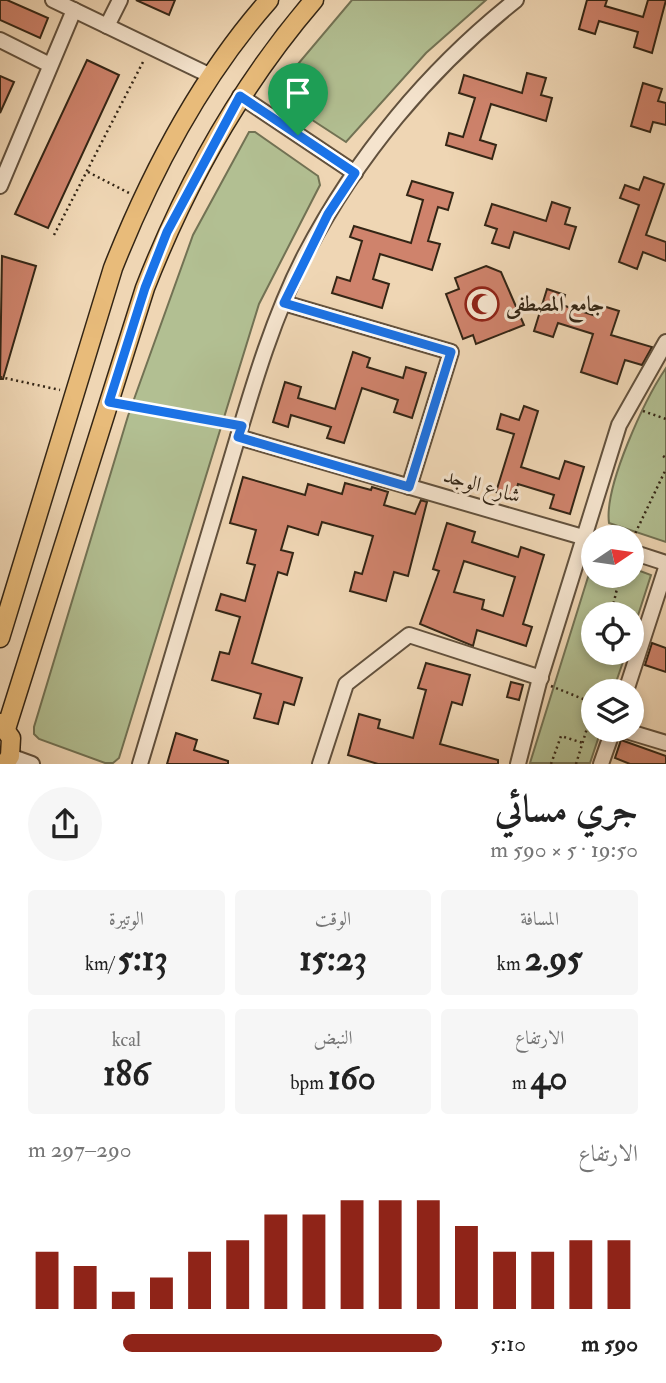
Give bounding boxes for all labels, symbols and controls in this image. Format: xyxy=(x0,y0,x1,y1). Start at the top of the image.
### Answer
pin xyxy=(268,63,328,135)
icon: arrive xyxy=(279,74,317,112)
mosque icon: جامع المصطفى xyxy=(463,285,501,323)
place label: جامع المصطفى xyxy=(505,291,604,323)
street label: شارع الوجد xyxy=(439,462,524,514)
north arrow xyxy=(581,525,644,588)
map controls xyxy=(581,525,644,742)
button: locate xyxy=(581,602,644,665)
button: layers xyxy=(581,679,644,742)
text: جري مسائي xyxy=(495,785,638,833)
button: share xyxy=(28,787,102,861)
text: 19:50 · 5 × 590 m xyxy=(490,835,638,864)
text: الوتيرة xyxy=(109,907,144,931)
text: الوقت xyxy=(315,907,351,931)
text: المسافة xyxy=(520,907,559,931)
text: 5:13 xyxy=(118,937,168,981)
text: 15:23 xyxy=(299,937,367,981)
text: 2.95 xyxy=(525,937,582,981)
text: /km xyxy=(85,952,118,976)
text: km xyxy=(497,952,525,976)
text: النبض xyxy=(313,1026,353,1050)
text: الارتفاع xyxy=(515,1026,564,1050)
text: kcal xyxy=(112,1028,141,1052)
text: 186 xyxy=(103,1052,150,1096)
text: 160 xyxy=(328,1056,376,1100)
text: 40 xyxy=(531,1056,567,1100)
text: bpm xyxy=(290,1071,328,1095)
text: m xyxy=(512,1071,531,1095)
text: 290–297 m xyxy=(28,1135,132,1164)
text: الارتفاع xyxy=(578,1139,638,1168)
text: 5:10 xyxy=(490,1329,526,1358)
text: 590 m xyxy=(582,1329,638,1358)

